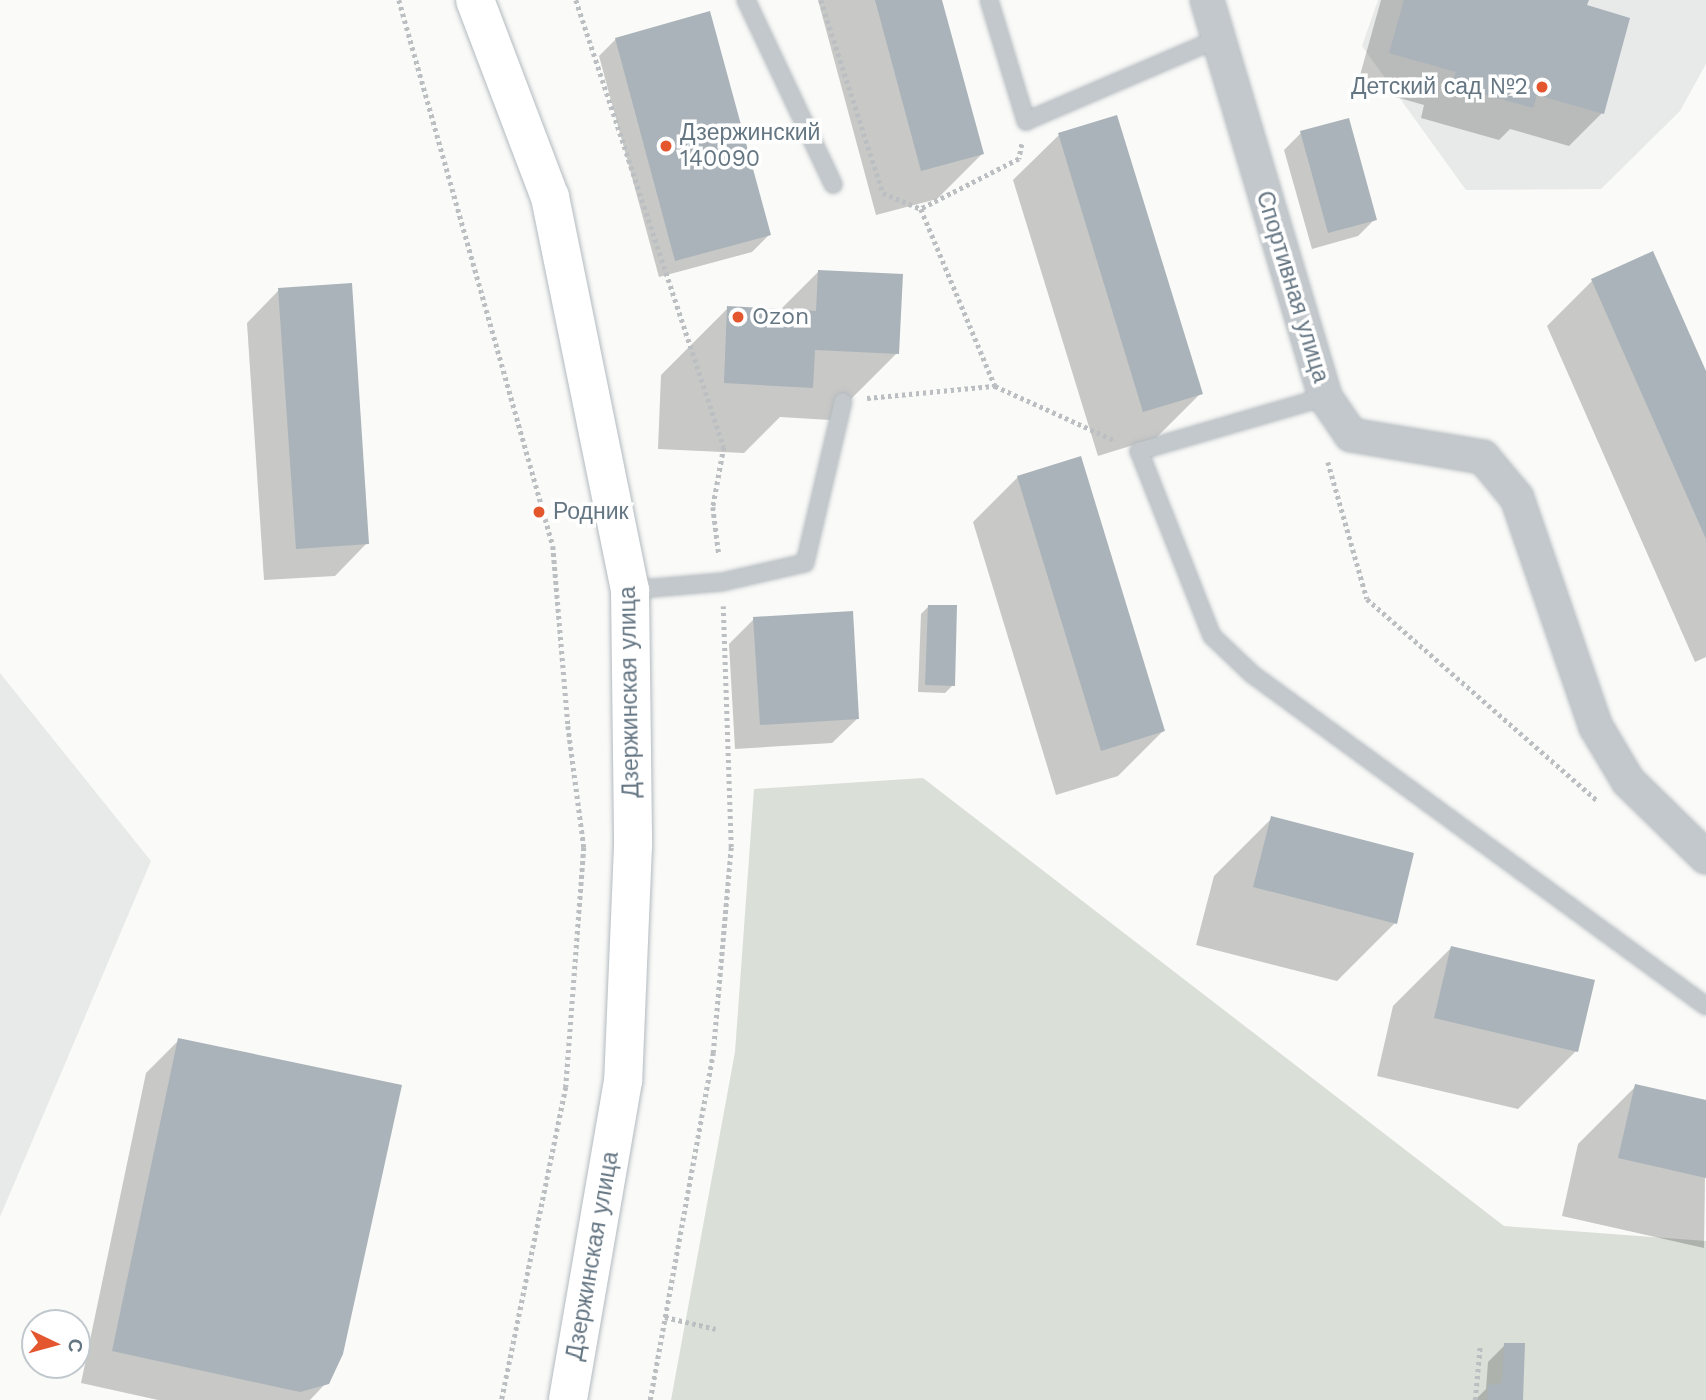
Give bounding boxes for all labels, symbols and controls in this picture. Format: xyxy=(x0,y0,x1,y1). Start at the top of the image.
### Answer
place label: Детский сад №2 xyxy=(1351,73,1528,101)
marker: Детский сад №2 xyxy=(1534,79,1550,95)
place label: Дзержинский 140090 xyxy=(680,119,820,173)
marker: Дзержинский 140090 xyxy=(658,138,674,154)
street label: Спортивная улица xyxy=(1250,188,1334,386)
place label: Ozon xyxy=(752,303,809,331)
marker: Ozon xyxy=(730,309,746,325)
place label: Родник xyxy=(553,498,629,526)
marker: Родник xyxy=(531,504,547,520)
street label: Дзержинская улица xyxy=(614,586,646,798)
street label: Дзержинская улица xyxy=(561,1149,625,1363)
north arrow xyxy=(21,1309,91,1379)
text: С xyxy=(63,1338,87,1354)

